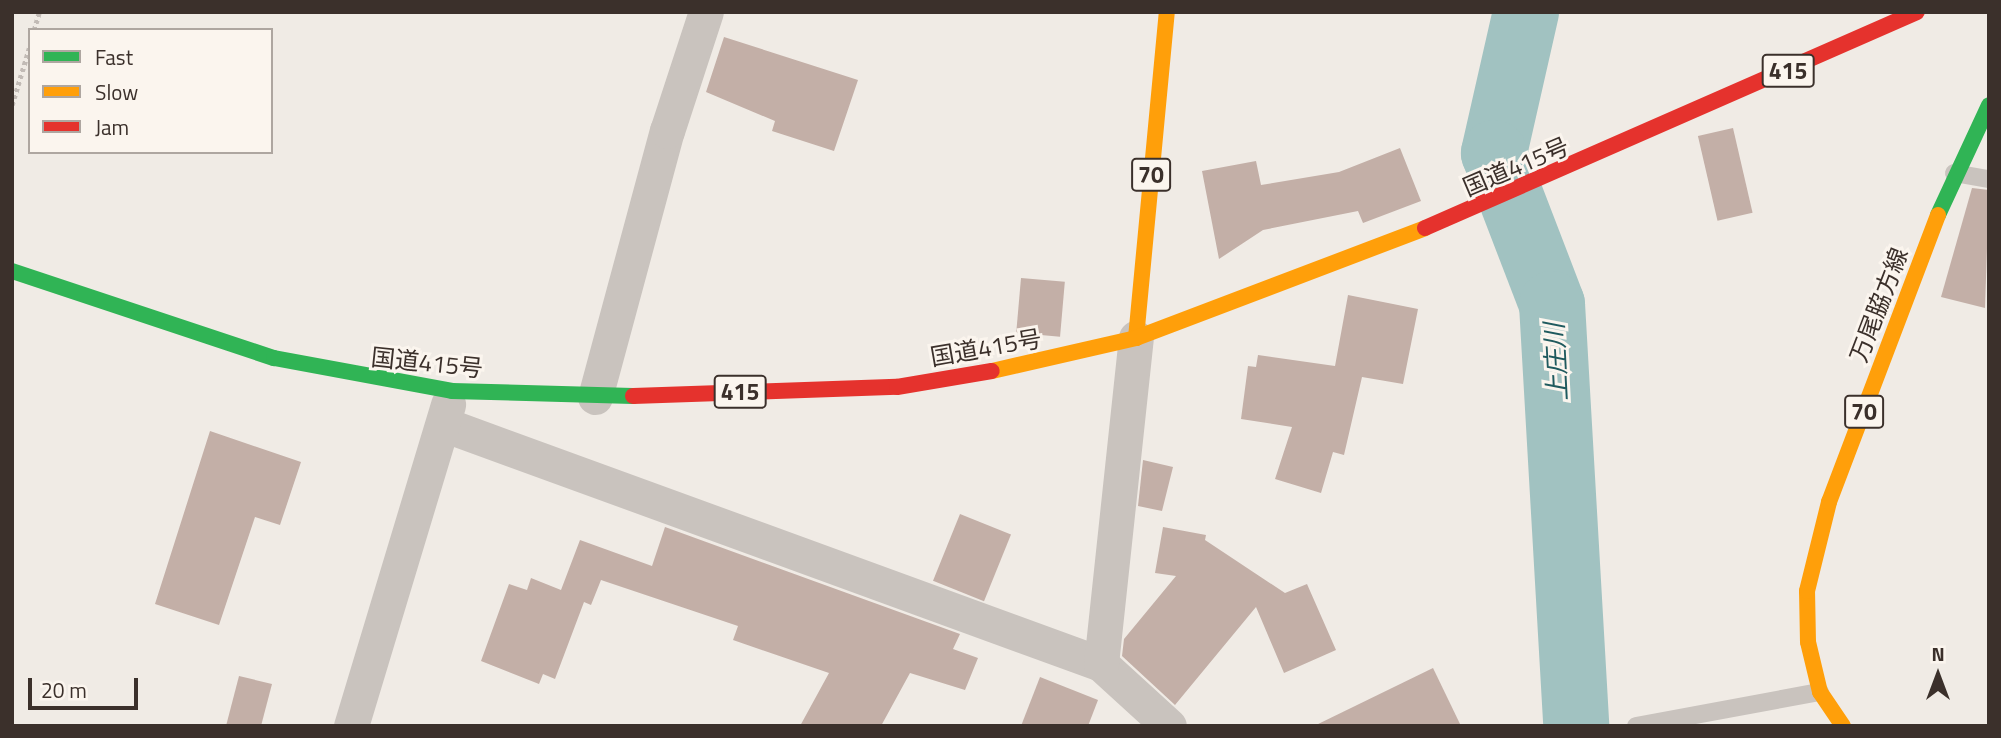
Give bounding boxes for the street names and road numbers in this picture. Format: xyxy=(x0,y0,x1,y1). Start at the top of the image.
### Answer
road number: 415 xyxy=(1760,52,1816,90)
street label: 国道415号 xyxy=(1459,132,1573,202)
road number: 70 xyxy=(1130,156,1172,194)
street label: 万尾脇方線 xyxy=(1844,244,1914,366)
street label: 国道415号 xyxy=(928,324,1044,372)
street label: 国道415号 xyxy=(370,343,484,383)
road number: 415 xyxy=(712,372,768,412)
road number: 70 xyxy=(1843,392,1885,432)

